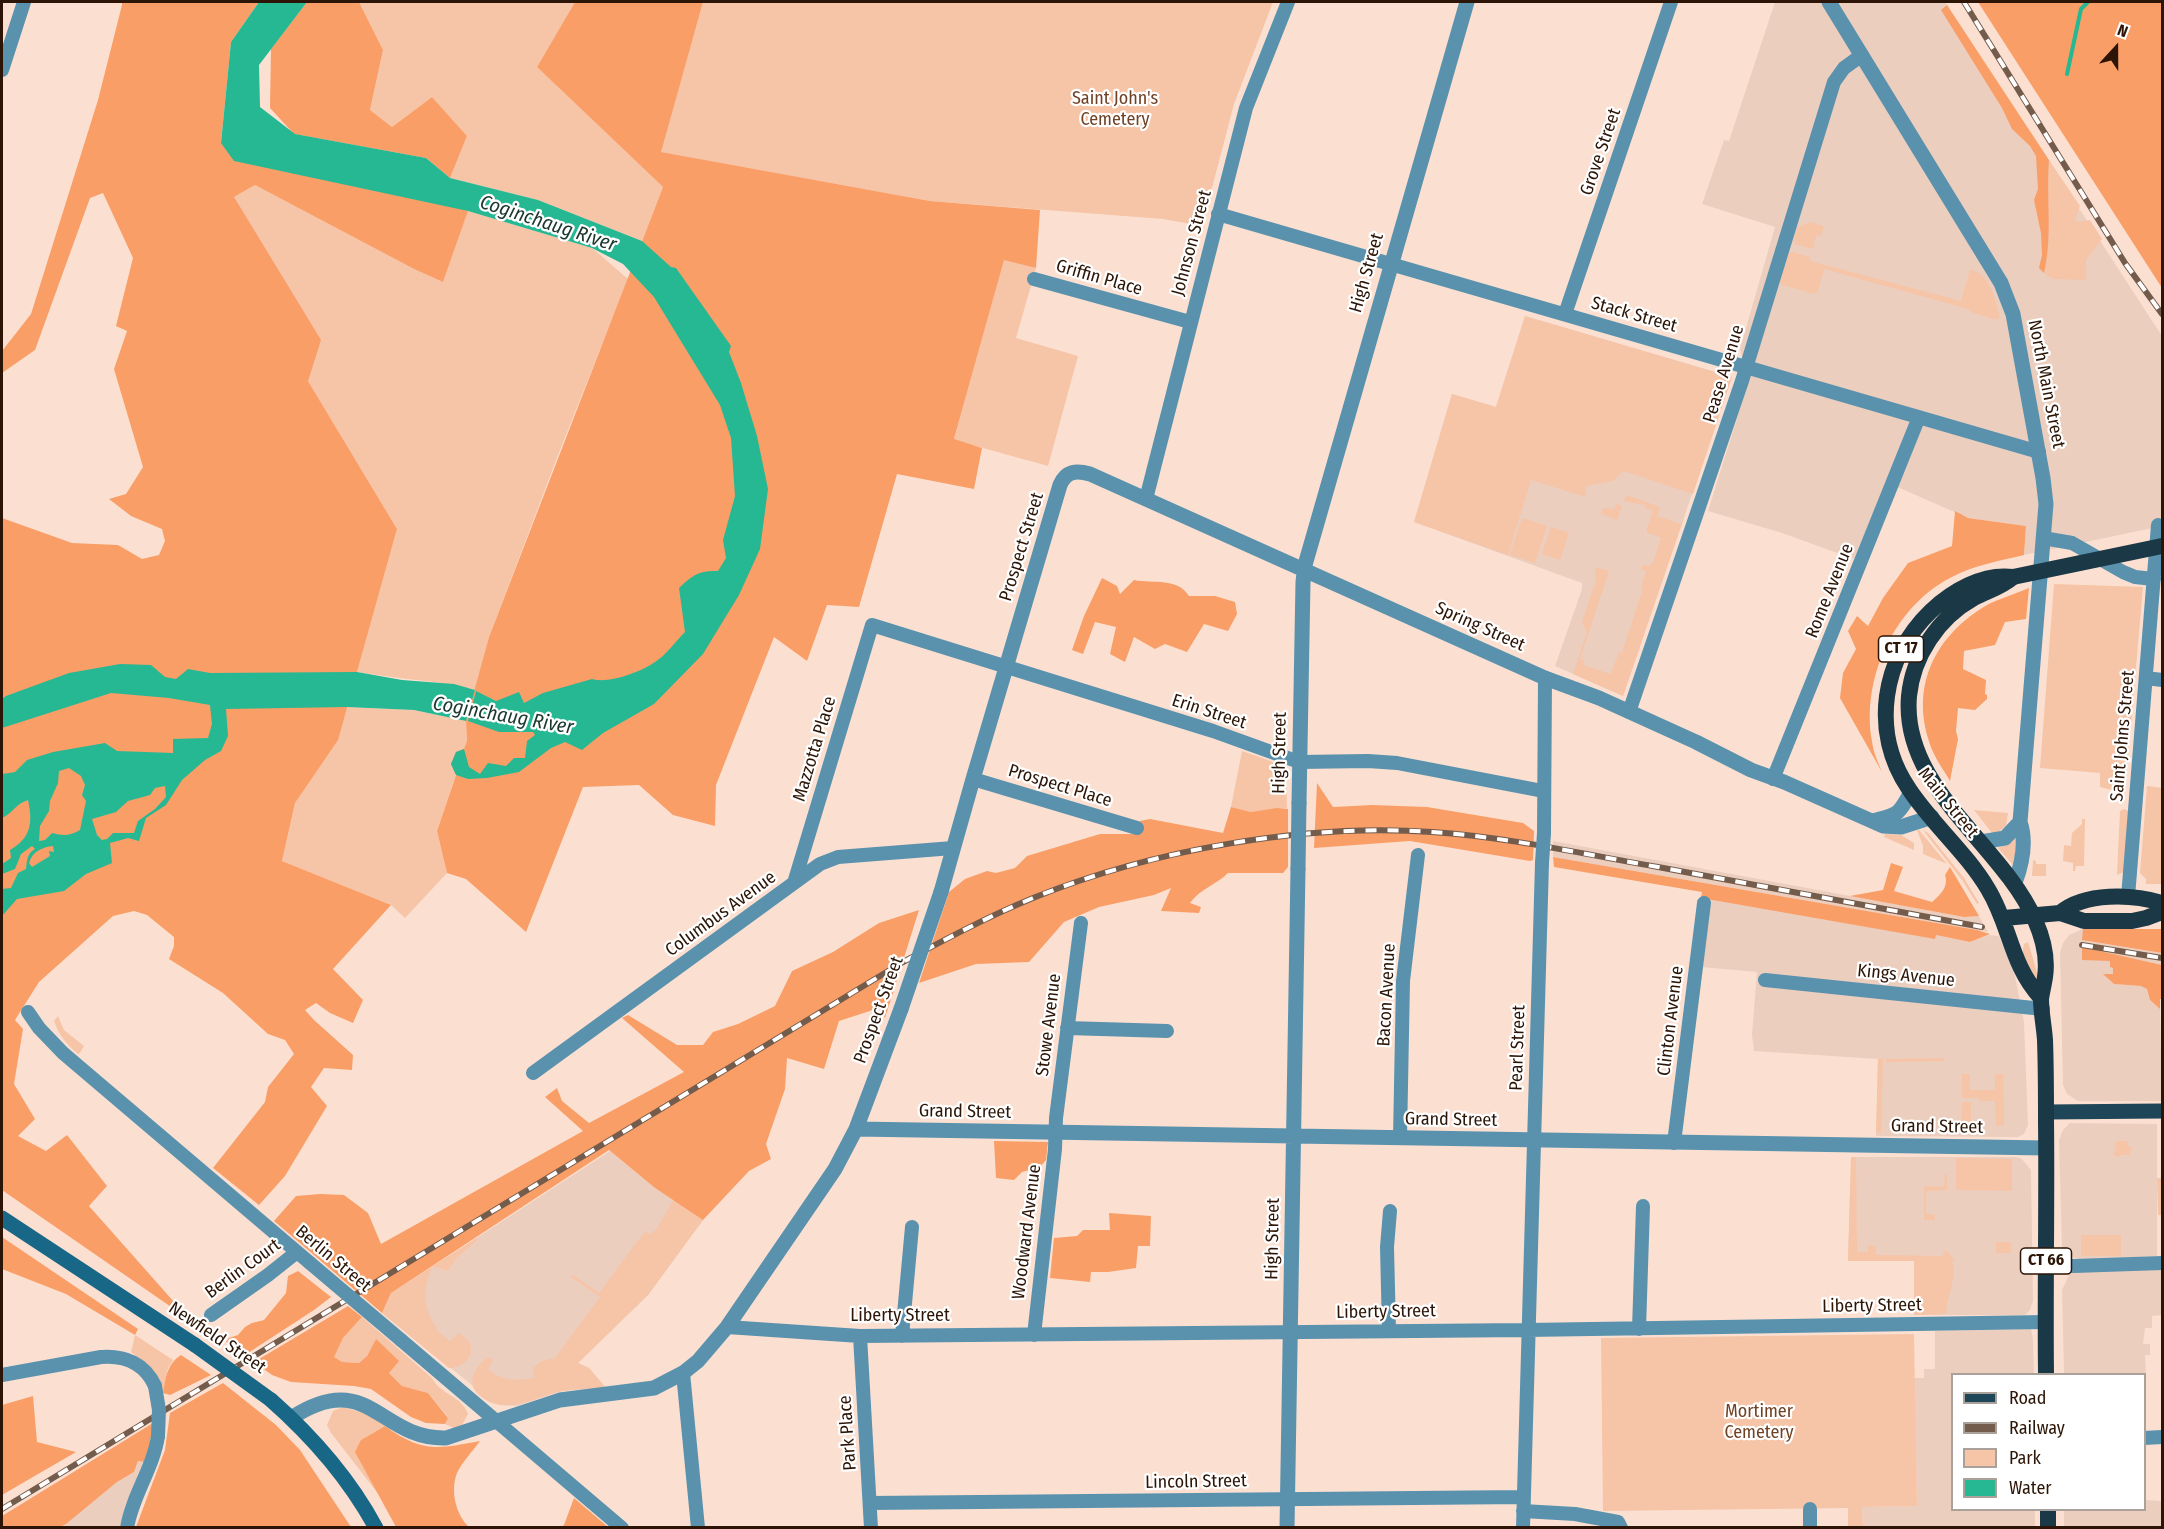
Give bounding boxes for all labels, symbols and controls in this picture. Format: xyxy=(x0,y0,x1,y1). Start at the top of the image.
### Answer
north arrow xyxy=(2086,18,2146,78)
text: N xyxy=(2115,20,2131,41)
park label: Saint John's Cemetery xyxy=(1072,88,1158,130)
street label: Grove Street xyxy=(1576,106,1626,198)
street label: Johnson Street xyxy=(1168,188,1216,298)
water label: Coginchaug River xyxy=(477,191,619,257)
street label: High Street xyxy=(1345,231,1389,315)
street label: Griffin Place xyxy=(1053,255,1145,301)
street label: Stack Street xyxy=(1589,292,1679,338)
street label: North Main Street xyxy=(2023,318,2069,450)
street label: Pease Avenue xyxy=(1699,322,1749,426)
street label: Prospect Street xyxy=(995,490,1049,604)
street label: Rome Avenue xyxy=(1801,541,1859,641)
street label: Spring Street xyxy=(1432,598,1528,656)
road number: CT 17 xyxy=(1878,636,1924,662)
street label: Saint Johns Street xyxy=(2107,670,2139,802)
street label: Erin Street xyxy=(1169,690,1249,734)
water label: Coginchaug River xyxy=(431,692,575,740)
street label: Mazzotta Place xyxy=(789,694,841,804)
street label: High Street xyxy=(1268,712,1292,794)
street label: Prospect Place xyxy=(1006,760,1114,812)
street label: Main Street xyxy=(1913,764,1983,842)
street label: Columbus Avenue xyxy=(662,867,780,961)
street label: Bacon Avenue xyxy=(1374,943,1400,1047)
street label: Prospect Street xyxy=(850,953,908,1067)
street label: Kings Avenue xyxy=(1856,960,1956,992)
street label: Clinton Avenue xyxy=(1654,965,1688,1077)
street label: Stowe Avenue xyxy=(1032,973,1066,1077)
street label: Pearl Street xyxy=(1506,1005,1530,1091)
street label: Grand Street xyxy=(919,1100,1011,1124)
street label: Grand Street xyxy=(1405,1108,1497,1132)
street label: Grand Street xyxy=(1891,1115,1983,1139)
street label: Woodward Avenue xyxy=(1008,1163,1046,1301)
street label: High Street xyxy=(1261,1198,1285,1280)
street label: Berlin Street xyxy=(291,1221,375,1297)
street label: Berlin Court xyxy=(201,1234,285,1304)
road number: CT 66 xyxy=(2020,1248,2072,1274)
street label: Liberty Street xyxy=(1822,1294,1922,1318)
street label: Newfield Street xyxy=(164,1298,270,1378)
street label: Liberty Street xyxy=(1336,1300,1436,1324)
street label: Liberty Street xyxy=(850,1305,950,1327)
legend xyxy=(1951,1373,2146,1511)
text: Road xyxy=(2009,1387,2046,1409)
street label: Park Place xyxy=(835,1395,861,1471)
park label: Mortimer Cemetery xyxy=(1724,1401,1794,1444)
text: Railway xyxy=(2009,1417,2065,1439)
text: Park xyxy=(2009,1447,2041,1469)
street label: Lincoln Street xyxy=(1145,1470,1247,1494)
text: Water xyxy=(2009,1477,2052,1499)

